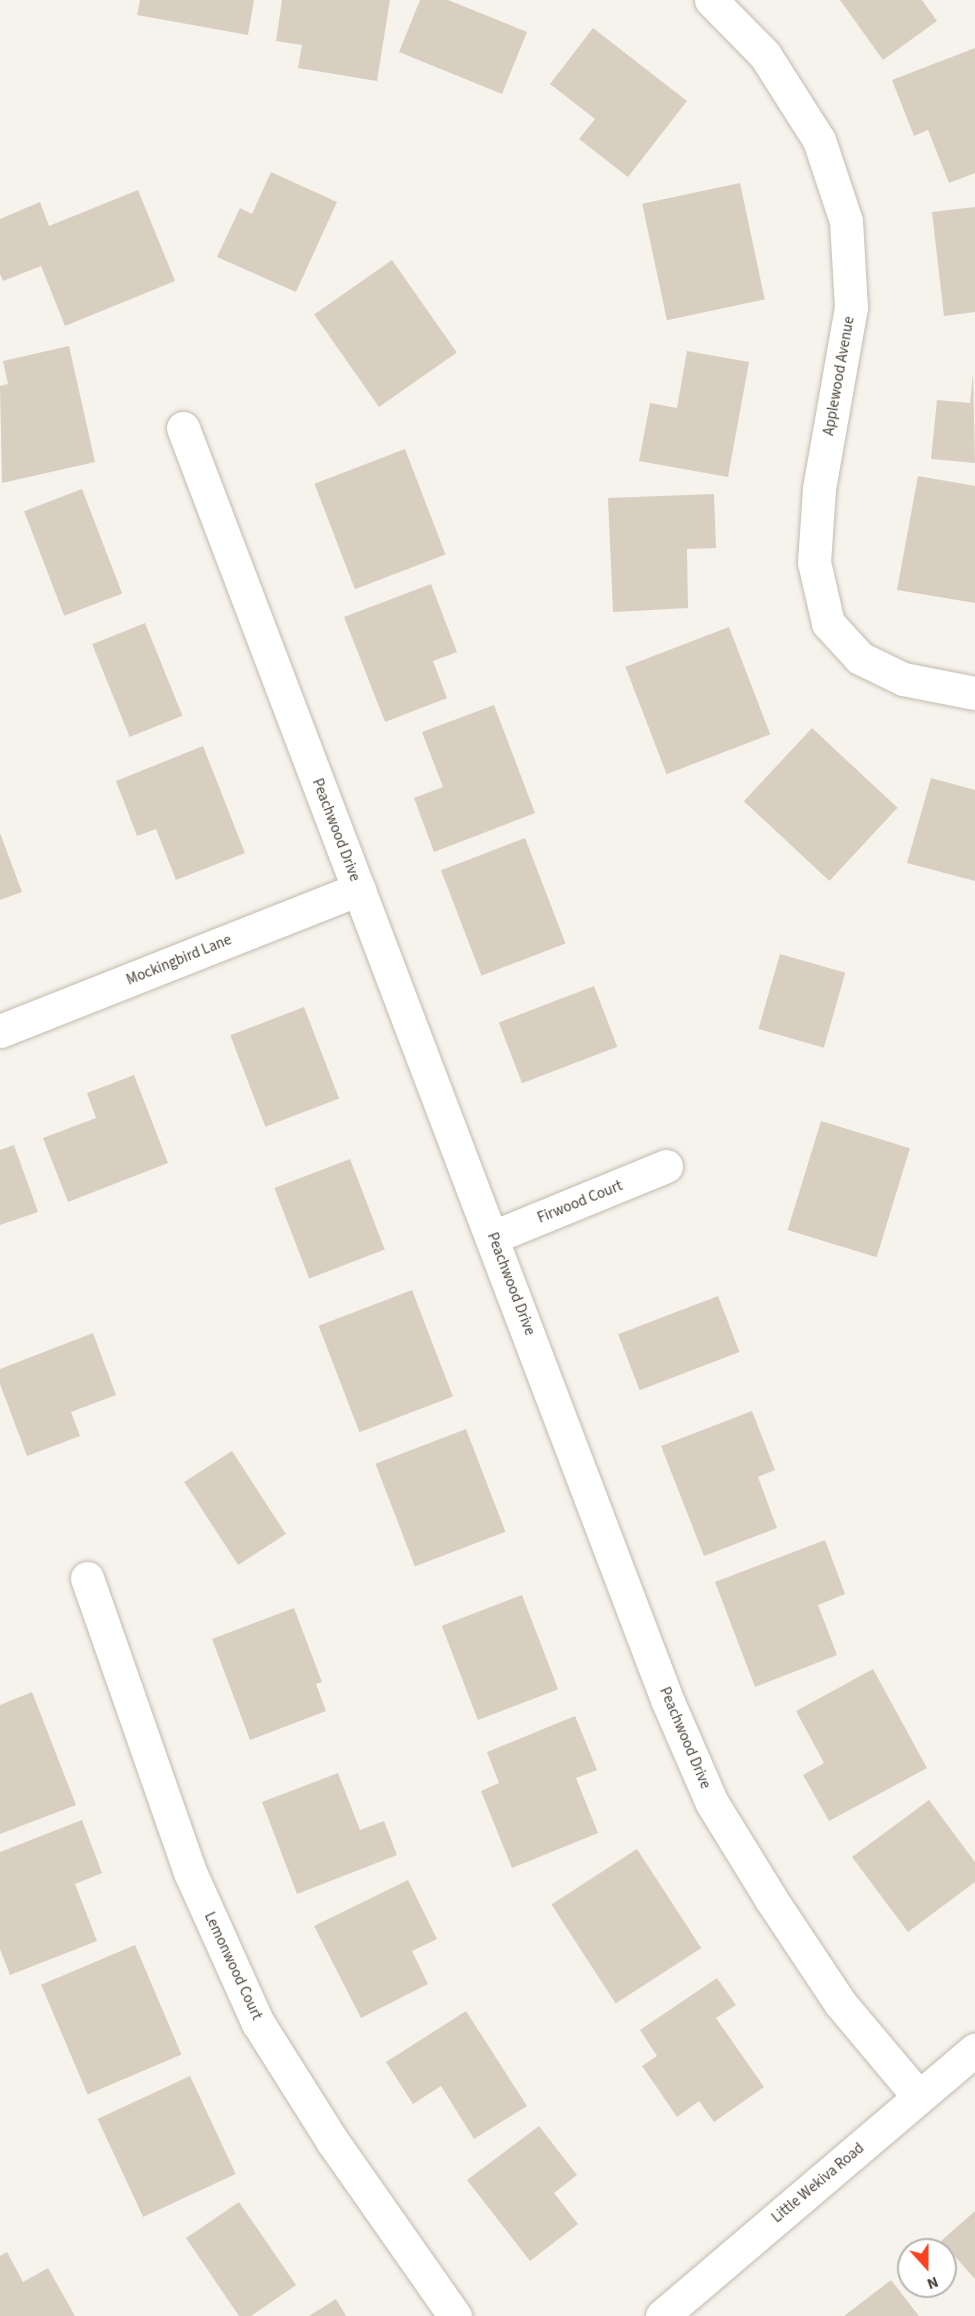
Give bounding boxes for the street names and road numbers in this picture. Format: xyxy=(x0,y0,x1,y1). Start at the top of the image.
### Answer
street label: Applewood Avenue xyxy=(820,315,858,437)
street label: Peachwood Drive xyxy=(308,776,364,884)
street label: Mockingbird Lane xyxy=(124,931,234,989)
street label: Firwood Court xyxy=(535,1177,625,1227)
street label: Peachwood Drive xyxy=(483,1230,539,1338)
street label: Peachwood Drive xyxy=(655,1684,715,1792)
street label: Lemonwood Court xyxy=(200,1909,266,2023)
street label: Little Wekiva Road xyxy=(768,2139,868,2227)

